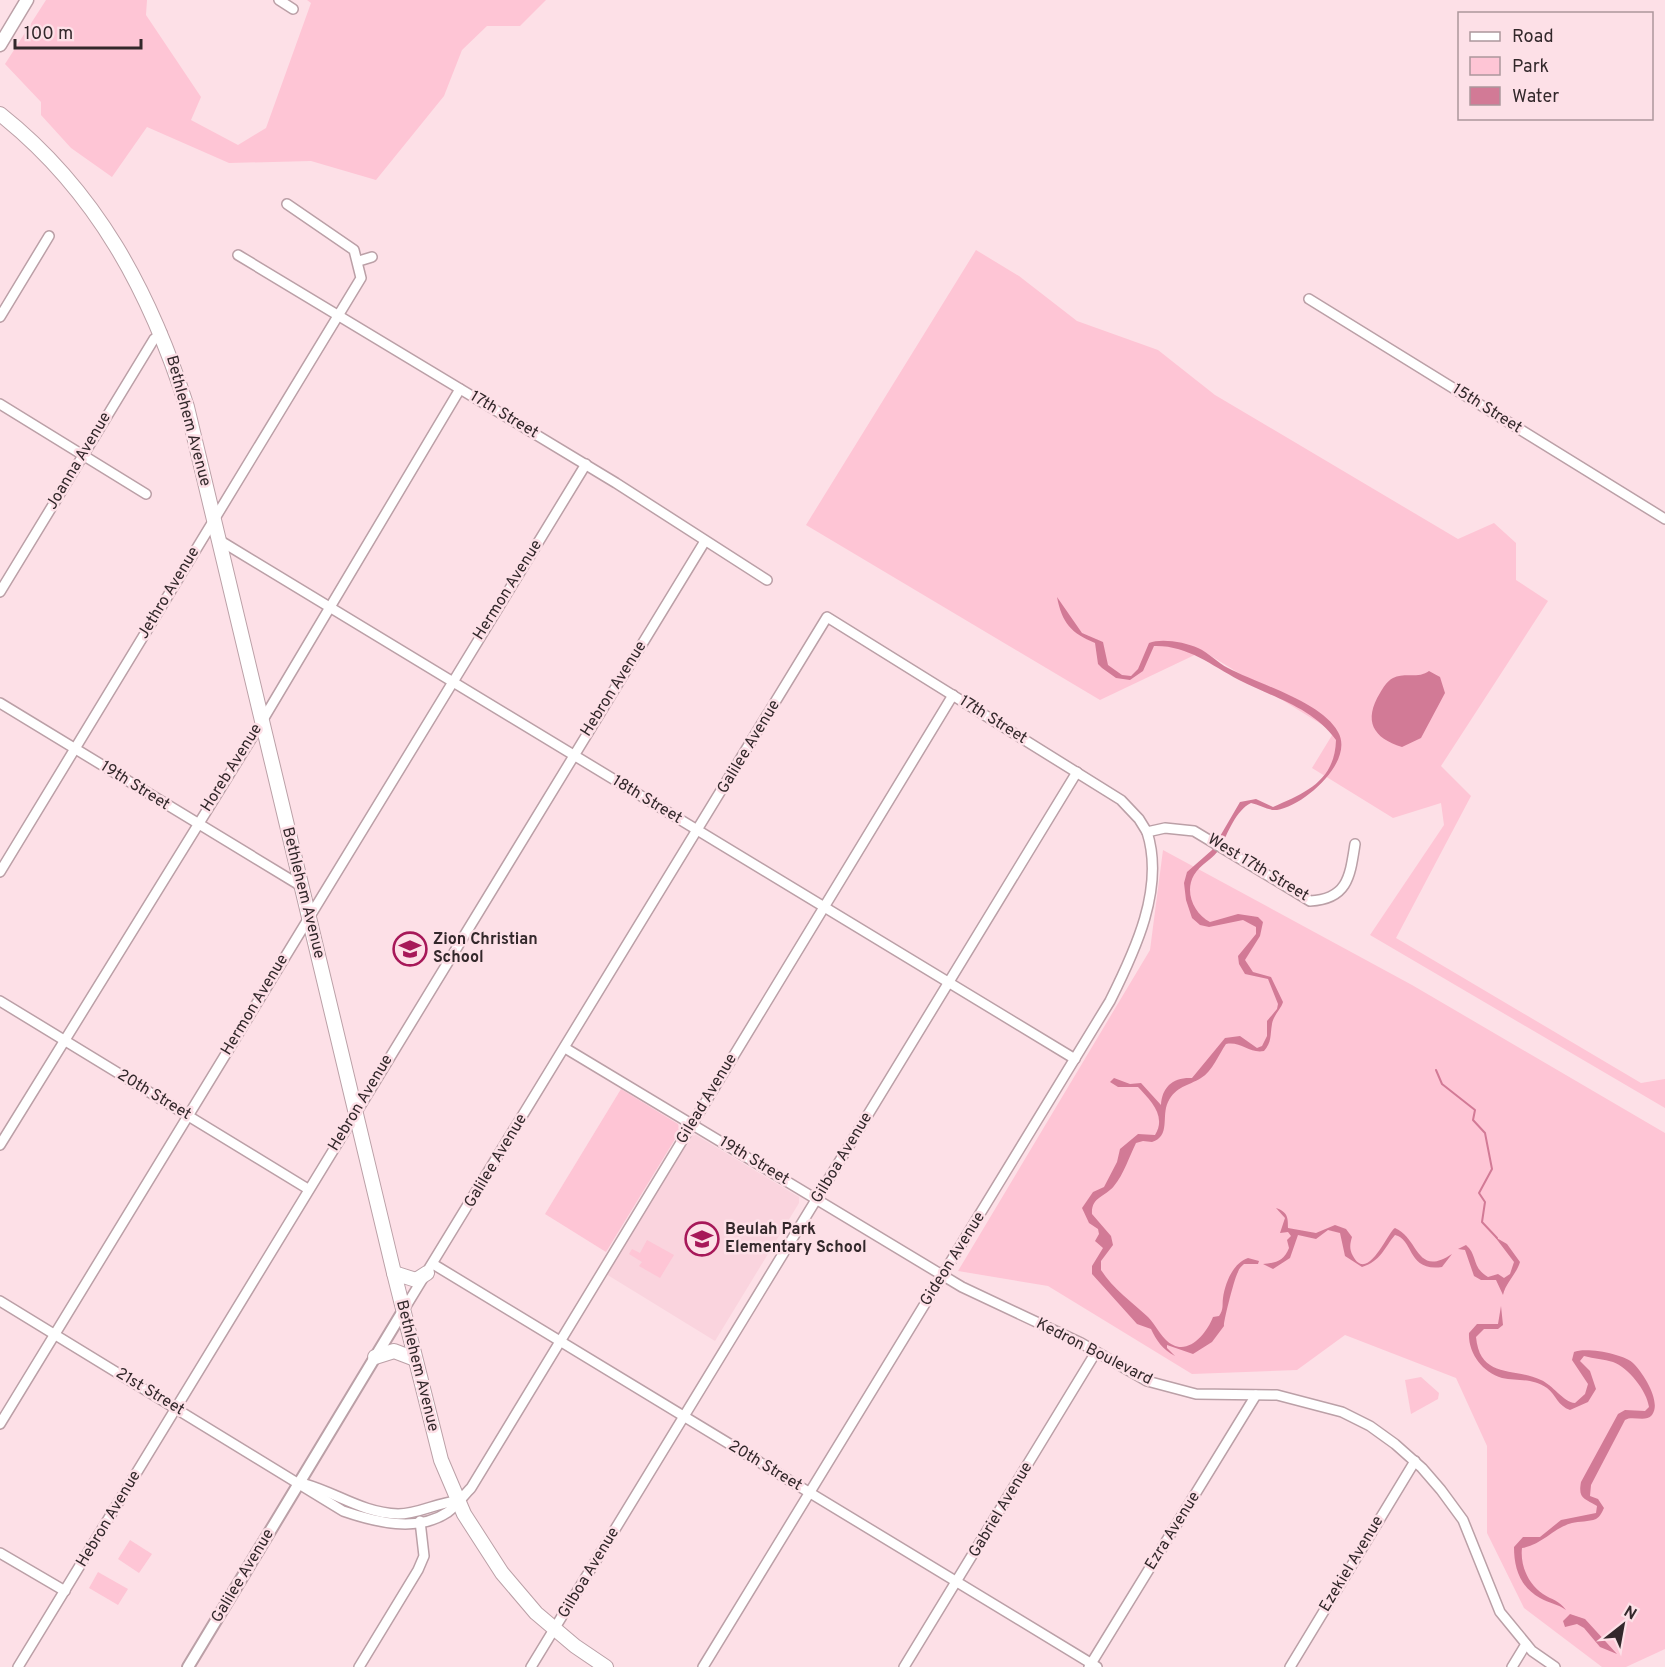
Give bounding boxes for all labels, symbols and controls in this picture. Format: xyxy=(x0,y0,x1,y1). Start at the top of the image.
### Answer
scale bar xyxy=(15,12,141,50)
legend xyxy=(1458,12,1653,120)
text: 100 m xyxy=(24,23,73,46)
text: Road xyxy=(1512,26,1554,49)
text: Park xyxy=(1512,56,1549,79)
text: Water xyxy=(1512,86,1559,109)
street label: Bethlehem Avenue xyxy=(161,353,215,489)
street label: 15th Street xyxy=(1448,380,1526,438)
street label: 17th Street xyxy=(466,387,542,443)
street label: Joanna Avenue xyxy=(42,409,116,513)
street label: Hermon Avenue xyxy=(469,536,547,644)
street label: Jethro Avenue xyxy=(134,543,204,643)
street label: Hebron Avenue xyxy=(577,637,651,741)
street label: 17th Street xyxy=(955,691,1031,749)
street label: Galilee Avenue xyxy=(713,696,785,798)
street label: Horeb Avenue xyxy=(197,720,267,816)
street label: 19th Street xyxy=(97,757,173,815)
street label: 18th Street xyxy=(608,771,686,829)
street label: Bethlehem Avenue xyxy=(277,825,329,961)
street label: West 17th Street xyxy=(1204,830,1312,906)
place label: Zion Christian School xyxy=(433,930,538,968)
school or university icon: Zion Christian School xyxy=(392,931,428,967)
street label: Hermon Avenue xyxy=(217,951,293,1059)
street label: Gilead Avenue xyxy=(672,1050,742,1148)
street label: Hebron Avenue xyxy=(324,1051,398,1155)
street label: 20th Street xyxy=(113,1065,195,1125)
street label: Gilboa Avenue xyxy=(807,1109,877,1207)
street label: Galilee Avenue xyxy=(460,1110,532,1212)
street label: 19th Street xyxy=(715,1132,793,1190)
street label: Gideon Avenue xyxy=(916,1208,990,1310)
place label: Beulah Park Elementary School xyxy=(725,1220,867,1258)
school or university icon: Beulah Park Elementary School xyxy=(684,1221,720,1257)
street label: Bethlehem Avenue xyxy=(391,1298,443,1434)
street label: Kedron Boulevard xyxy=(1032,1314,1156,1390)
street label: 21st Street xyxy=(112,1364,188,1420)
street label: 20th Street xyxy=(724,1436,806,1496)
street label: Gabriel Avenue xyxy=(965,1459,1037,1561)
street label: Hebron Avenue xyxy=(72,1467,146,1571)
street label: Ezra Avenue xyxy=(1141,1488,1205,1574)
street label: Ezekiel Avenue xyxy=(1316,1513,1388,1615)
street label: Gilboa Avenue xyxy=(554,1524,624,1622)
street label: Galilee Avenue xyxy=(207,1525,279,1627)
north arrow xyxy=(1593,1595,1653,1655)
text: N xyxy=(1620,1602,1640,1625)

